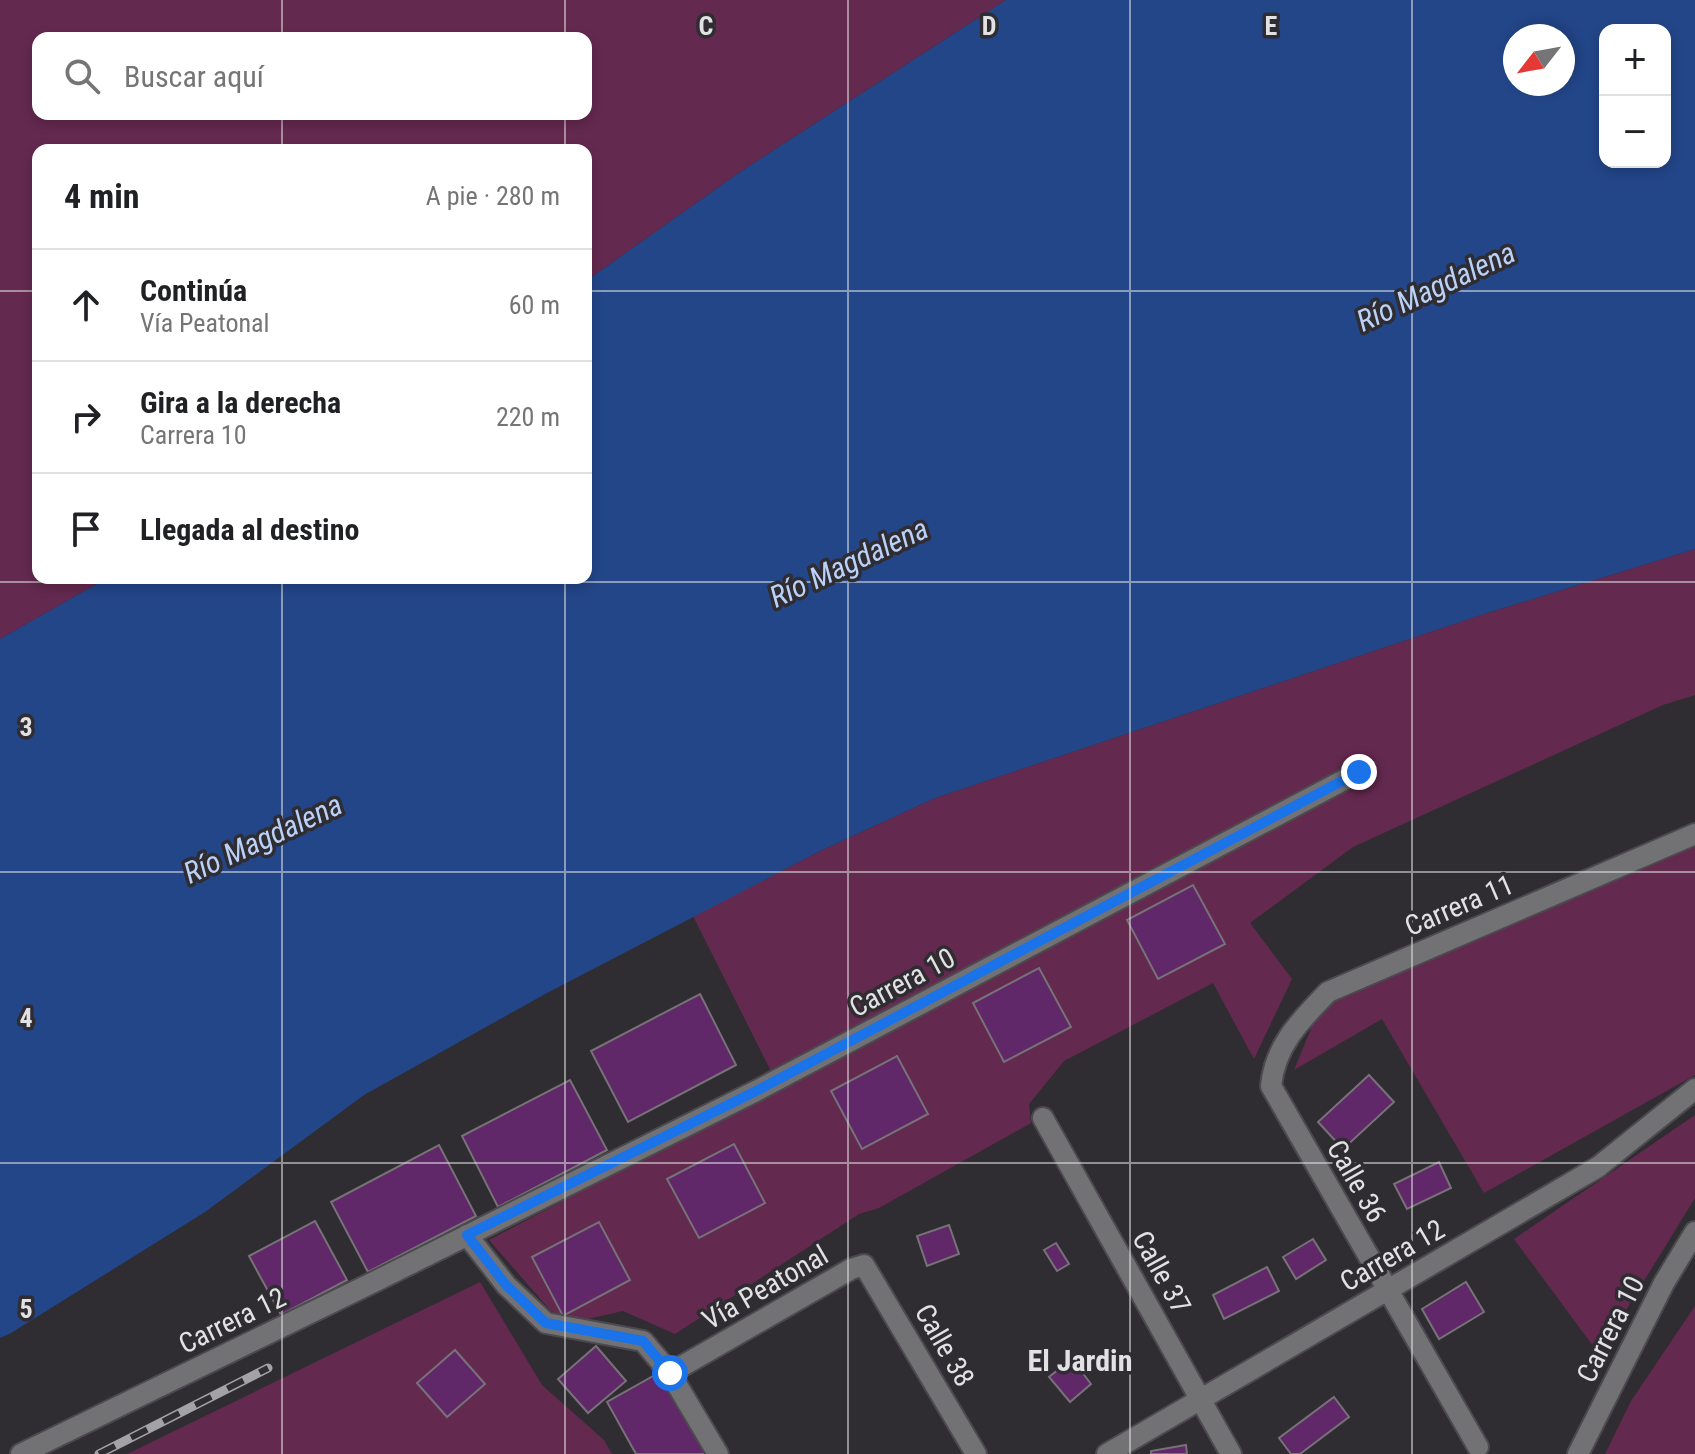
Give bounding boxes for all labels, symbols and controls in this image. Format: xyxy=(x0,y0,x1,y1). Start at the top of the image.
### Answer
text: C xyxy=(699,11,714,41)
text: D xyxy=(982,11,996,41)
text: E xyxy=(1265,11,1278,41)
north arrow xyxy=(1503,24,1575,96)
map controls xyxy=(1599,24,1671,168)
button: + xyxy=(1599,24,1671,96)
search box xyxy=(32,32,592,120)
icon: search xyxy=(60,54,104,98)
text: Buscar aquí xyxy=(124,59,264,94)
button: − xyxy=(1599,96,1671,168)
text: 4 min xyxy=(64,176,140,216)
text: A pie · 280 m xyxy=(426,181,560,211)
water label: Río Magdalena xyxy=(1351,235,1521,338)
text: Continúa xyxy=(140,273,247,308)
icon: ahead xyxy=(64,283,108,327)
text: 60 m xyxy=(509,290,560,320)
text: Vía Peatonal xyxy=(140,308,270,338)
text: Gira a la derecha xyxy=(140,385,341,420)
icon: right xyxy=(64,395,108,439)
text: 220 m xyxy=(496,402,560,432)
text: Carrera 10 xyxy=(140,420,247,450)
icon: arrive xyxy=(64,507,108,551)
water label: Río Magdalena xyxy=(764,511,934,614)
text: Llegada al destino xyxy=(140,512,359,547)
text: 3 xyxy=(19,712,33,742)
route end xyxy=(1341,754,1377,790)
water label: Río Magdalena xyxy=(178,787,348,890)
street label: Carrera 11 xyxy=(1400,868,1518,943)
street label: Carrera 10 xyxy=(844,941,961,1024)
text: 4 xyxy=(19,1003,33,1033)
street label: Calle 36 xyxy=(1320,1134,1393,1228)
street label: Carrera 12 xyxy=(1334,1212,1450,1298)
street label: Calle 37 xyxy=(1125,1225,1198,1319)
street label: Vía Peatonal xyxy=(697,1238,834,1337)
street label: Carrera 10 xyxy=(1570,1271,1651,1388)
street label: Carrera 12 xyxy=(173,1280,291,1360)
text: 5 xyxy=(19,1294,33,1324)
street label: Calle 38 xyxy=(908,1298,981,1392)
district label: El Jardin xyxy=(1028,1343,1132,1378)
route start xyxy=(652,1355,688,1391)

